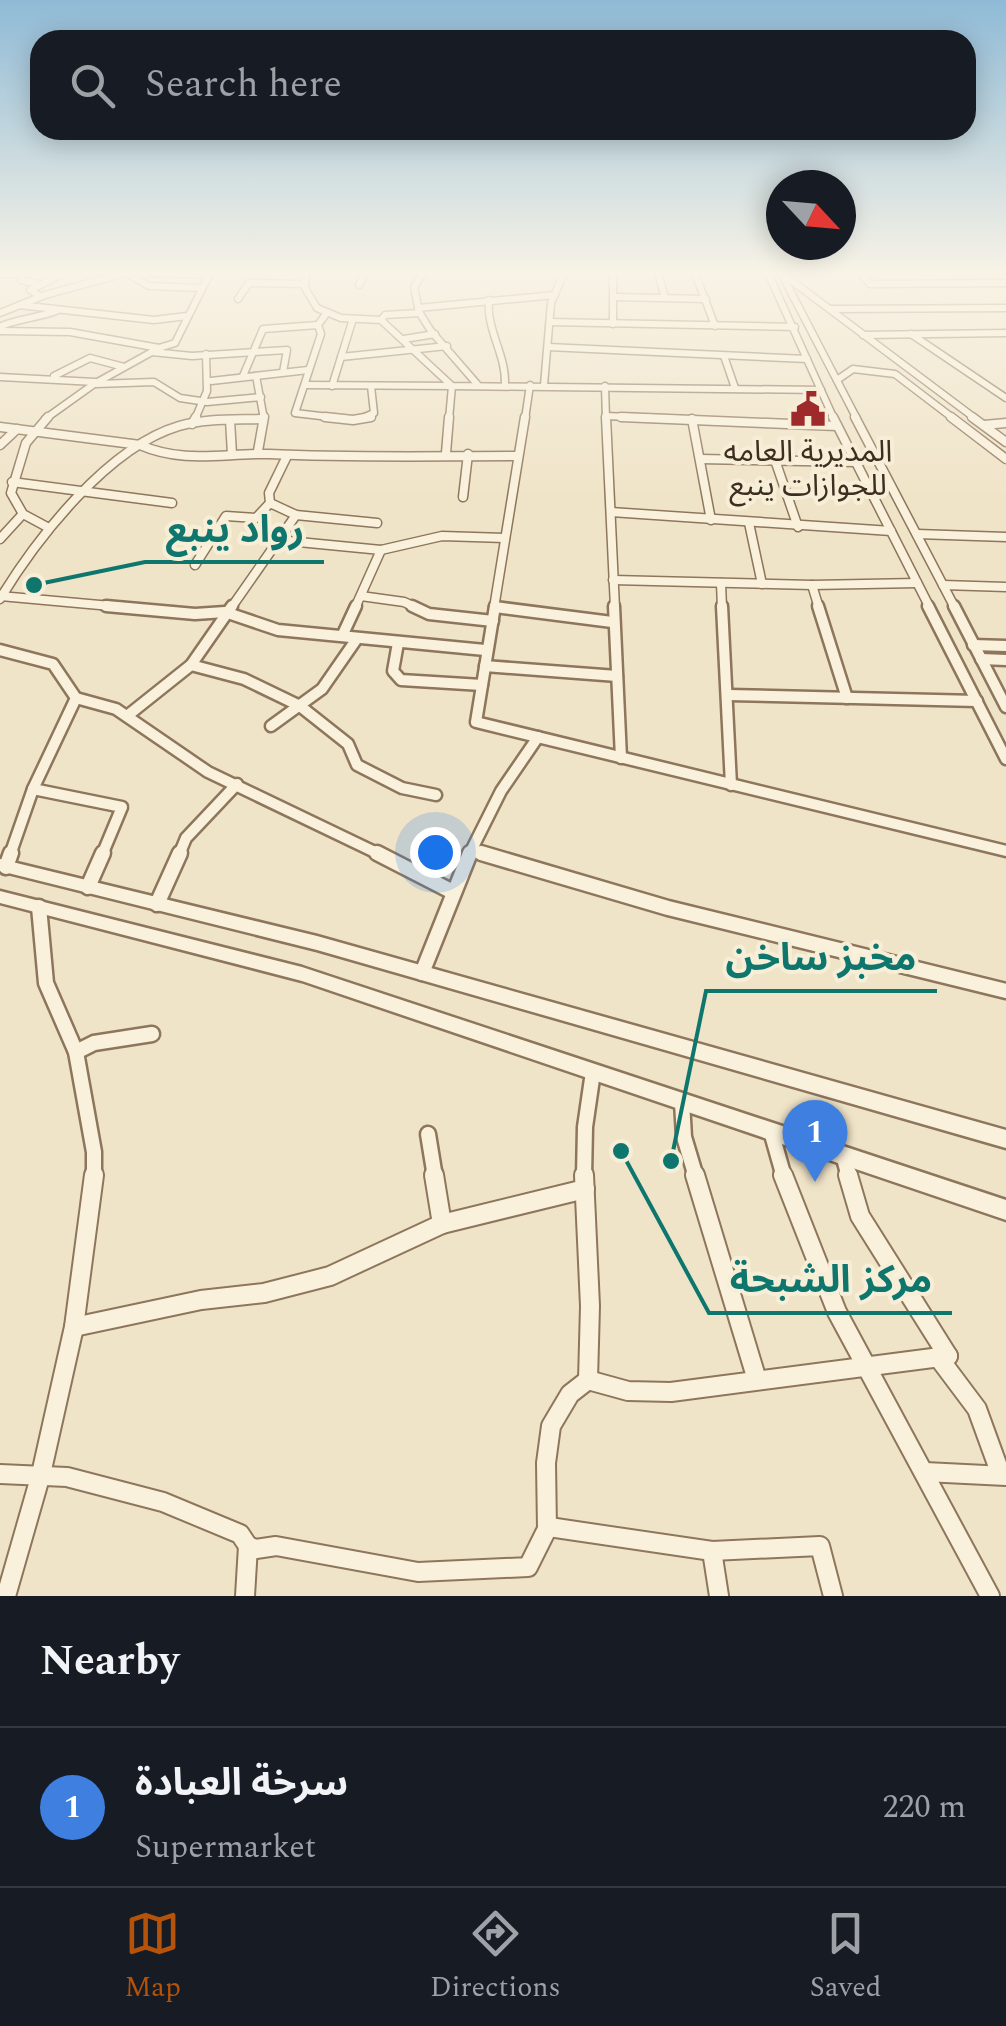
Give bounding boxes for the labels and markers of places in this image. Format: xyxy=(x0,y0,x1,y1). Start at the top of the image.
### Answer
public building icon: المديرية العامه للجوازات ينبع xyxy=(789,390,827,428)
place label: المديرية العامه للجوازات ينبع xyxy=(724,429,892,509)
callout: رواد ينبع xyxy=(145,494,324,562)
callout: مخبز ساخن xyxy=(706,923,937,991)
pin: 1 xyxy=(782,1100,848,1182)
callout: مركز الشبحة xyxy=(709,1245,952,1313)

